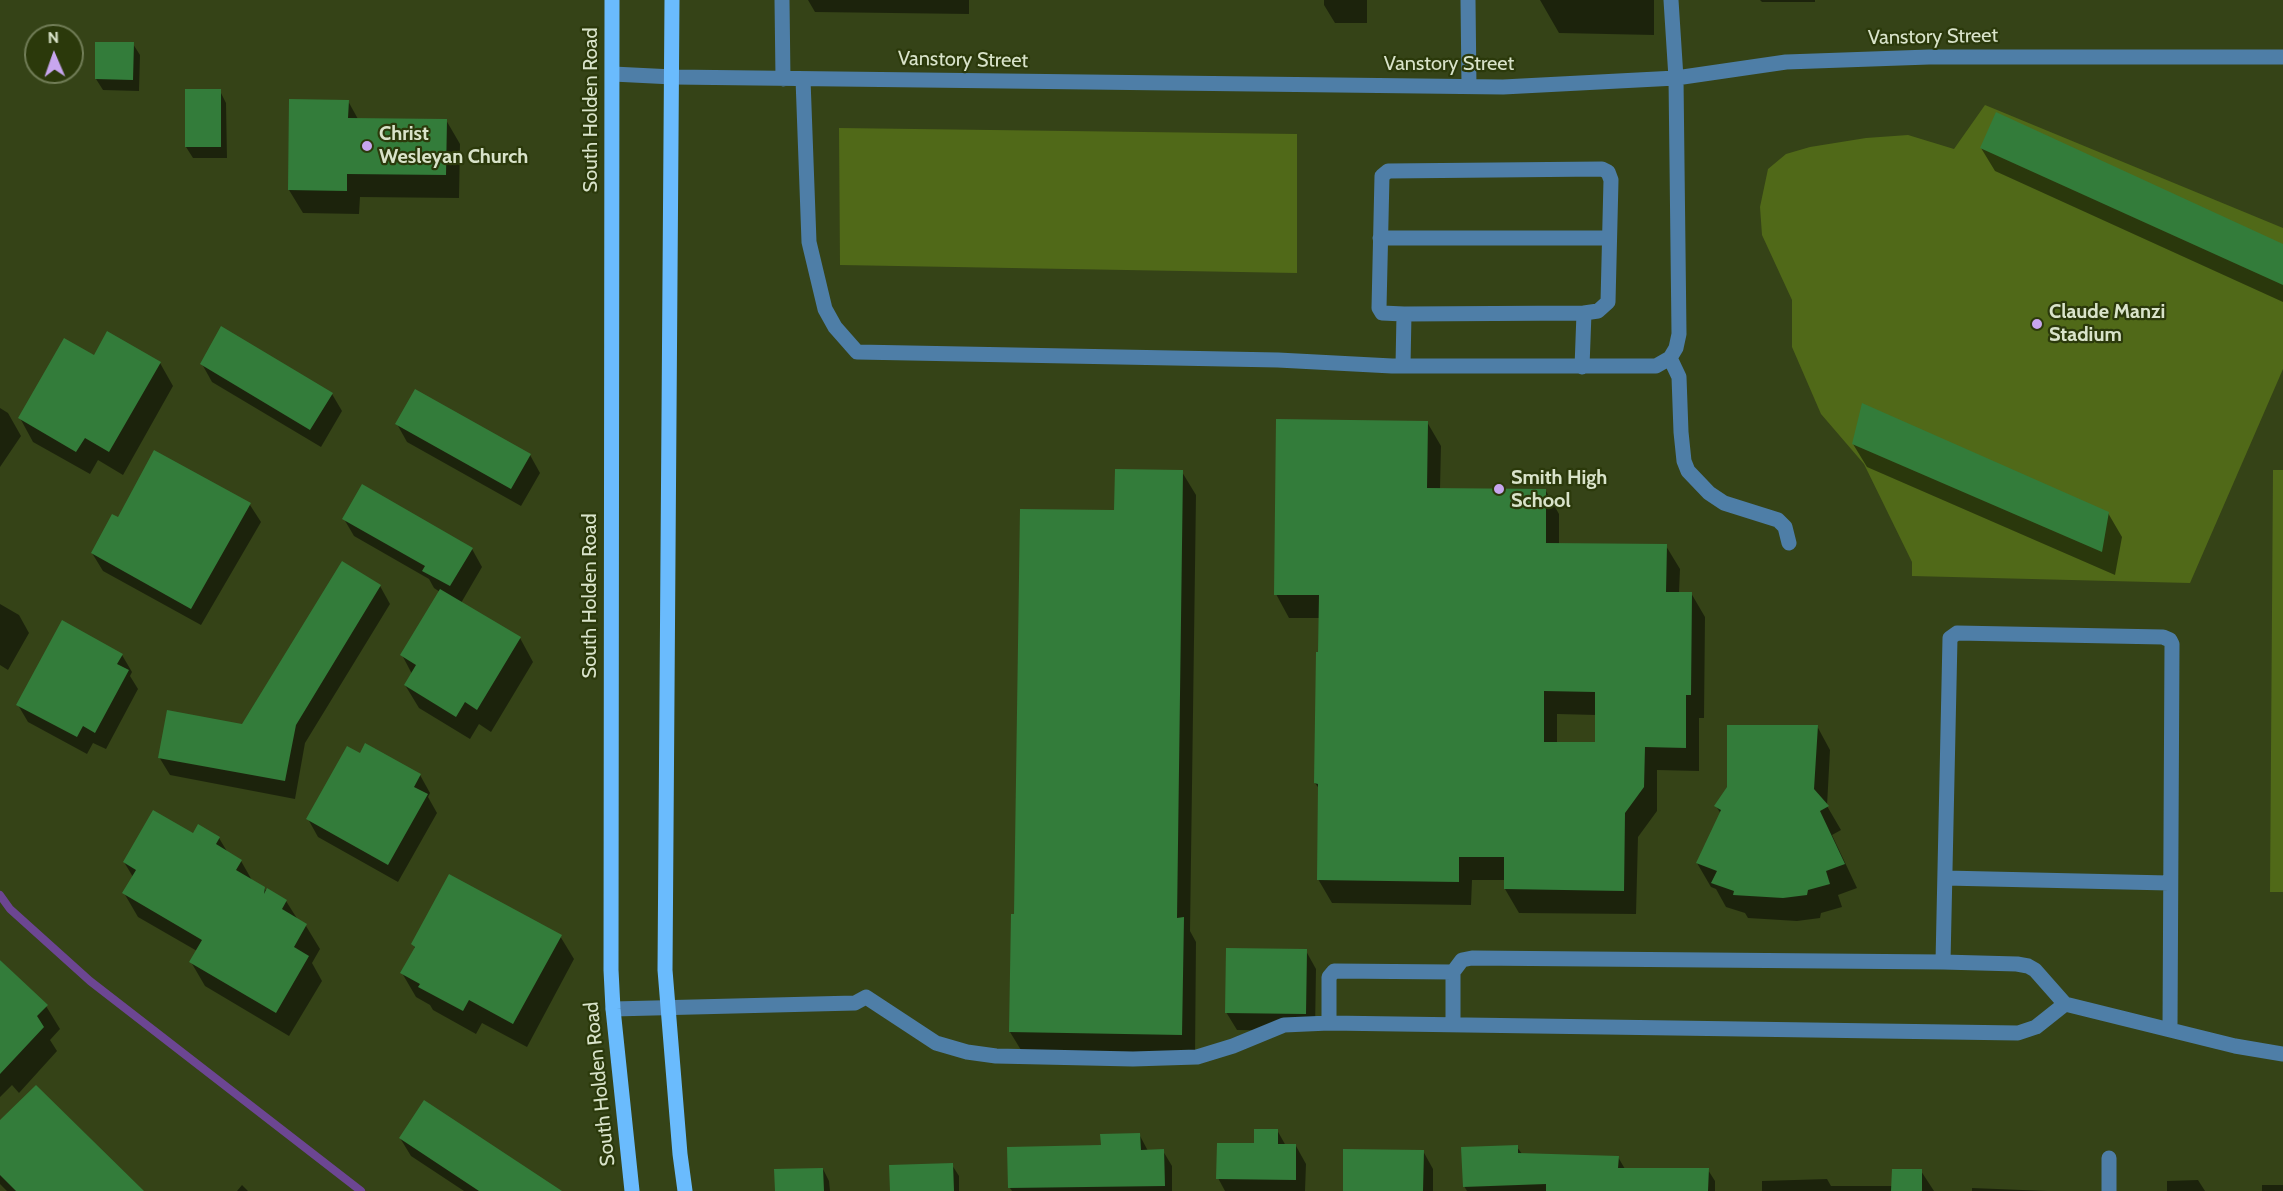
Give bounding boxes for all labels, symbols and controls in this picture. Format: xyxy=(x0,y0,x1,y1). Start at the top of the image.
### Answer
north arrow xyxy=(24,24,84,84)
street label: Vanstory Street xyxy=(1868,24,1998,50)
street label: South Holden Road xyxy=(579,27,603,193)
text: N xyxy=(47,28,59,47)
street label: Vanstory Street xyxy=(898,47,1028,73)
street label: Vanstory Street xyxy=(1384,52,1514,76)
place label: Christ Wesleyan Church xyxy=(379,122,528,169)
marker: Christ Wesleyan Church xyxy=(360,139,374,153)
place label: Claude Manzi Stadium xyxy=(2049,300,2165,347)
marker: Claude Manzi Stadium xyxy=(2030,317,2044,331)
place label: Smith High School xyxy=(1511,466,1607,513)
marker: Smith High School xyxy=(1492,482,1506,496)
street label: South Holden Road xyxy=(578,513,602,679)
street label: South Holden Road xyxy=(579,1001,621,1167)

